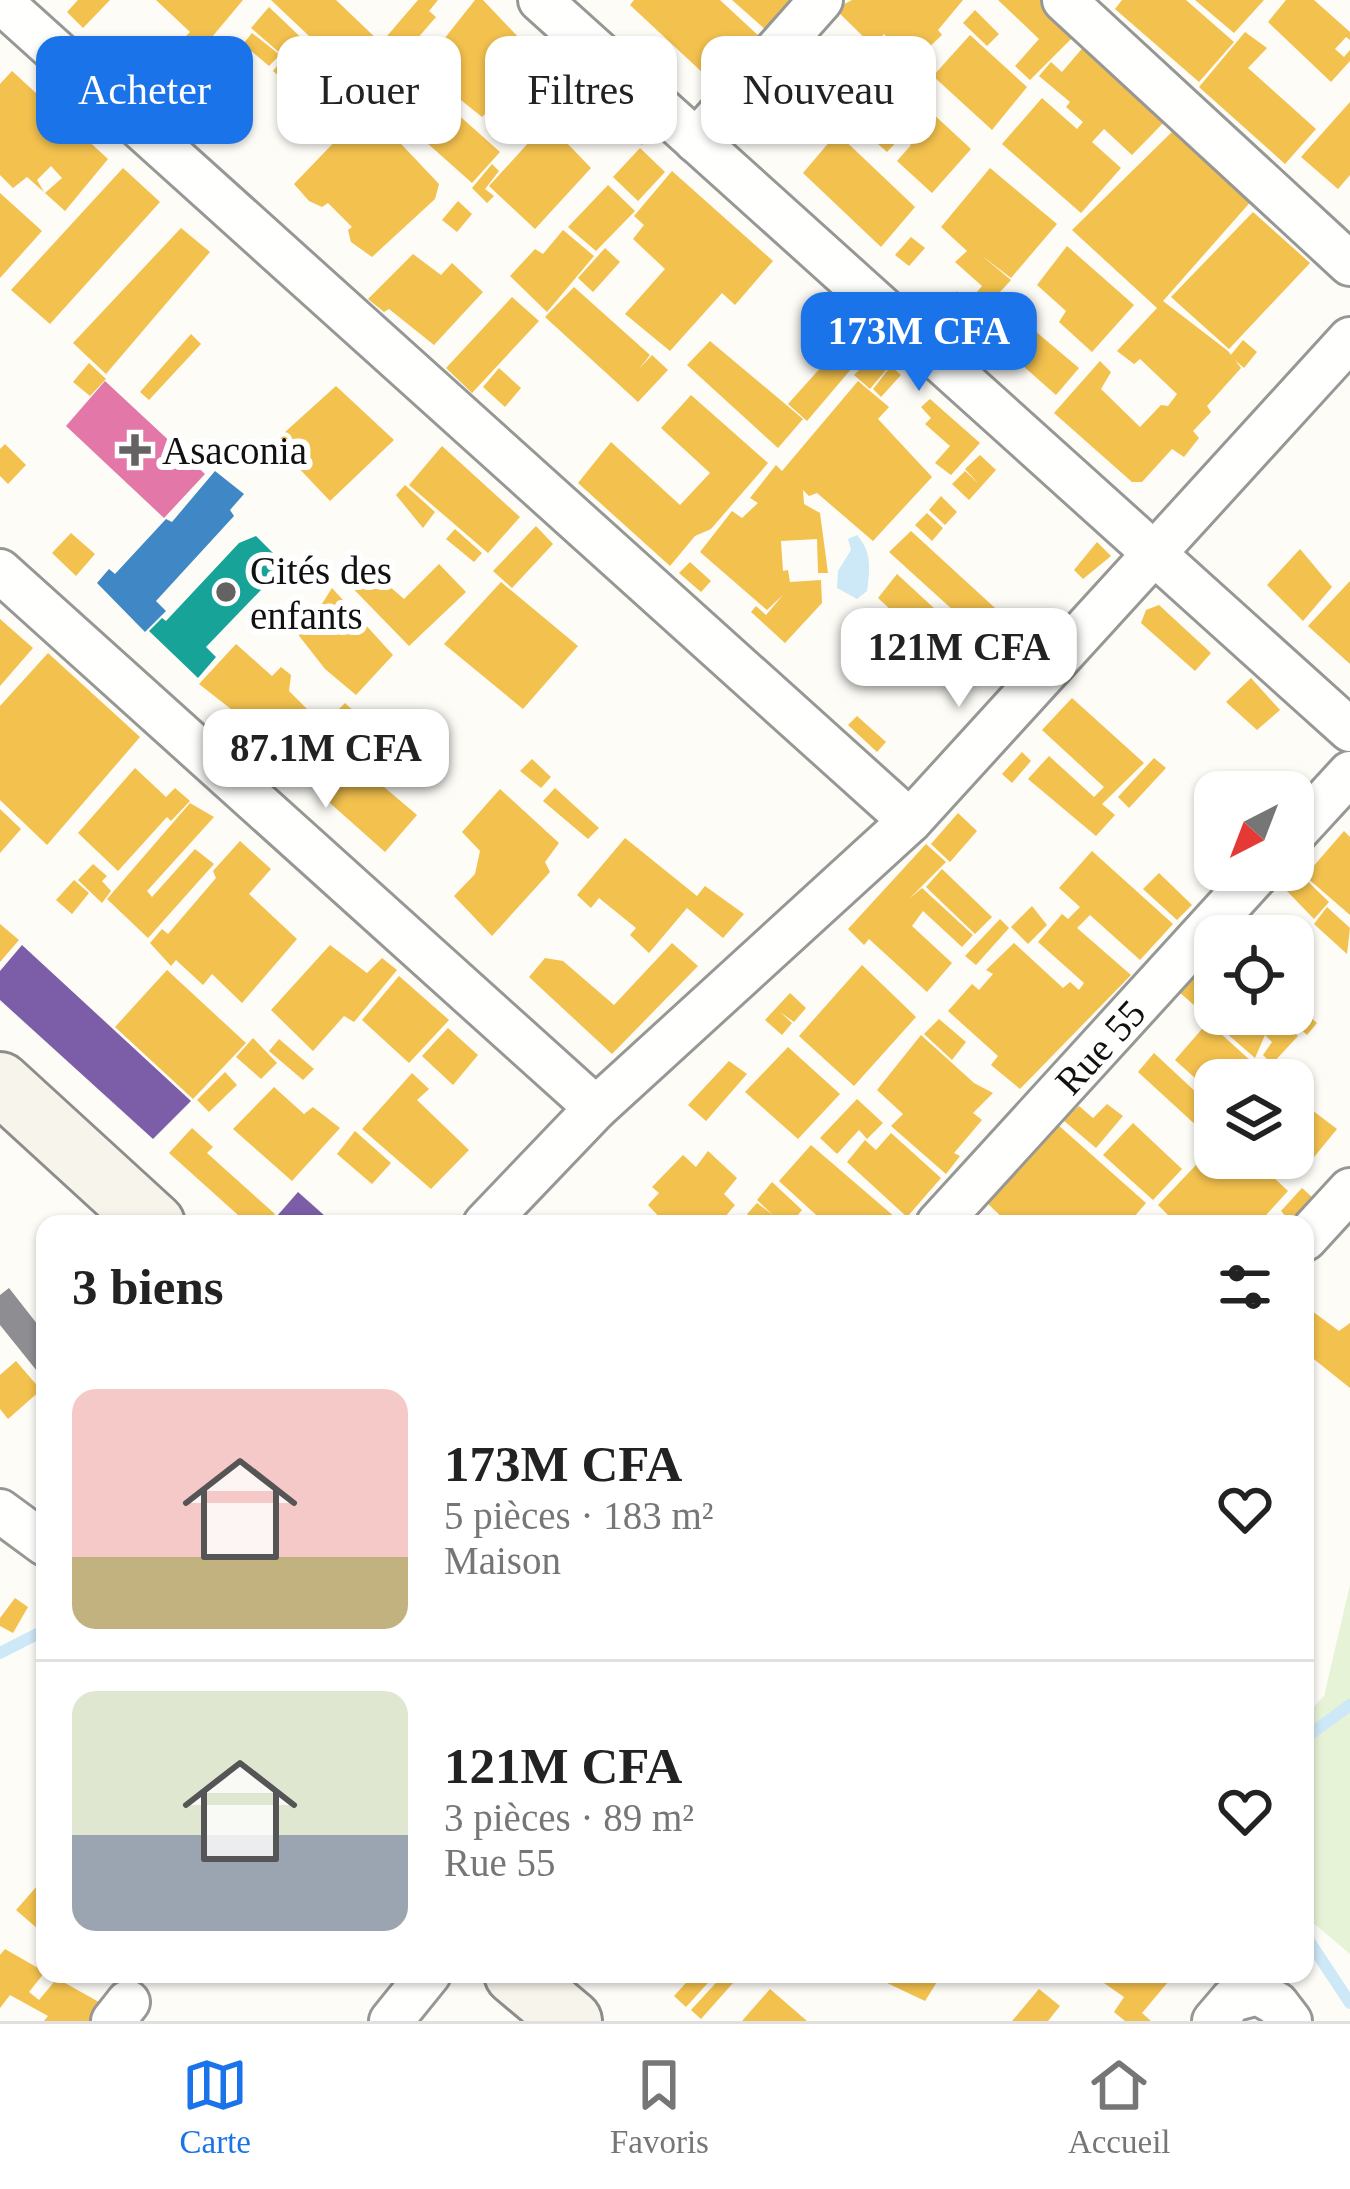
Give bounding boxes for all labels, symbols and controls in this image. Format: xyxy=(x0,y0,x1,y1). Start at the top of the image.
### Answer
chip: Acheter xyxy=(36,36,253,144)
chip: Louer xyxy=(277,36,461,144)
chip: Filtres xyxy=(485,36,677,144)
chip: Nouveau xyxy=(701,36,936,144)
pin: 173M CFA xyxy=(795,292,1043,394)
text: 173M CFA xyxy=(828,309,1010,352)
place label: Asaconia xyxy=(162,429,307,472)
marker: Asaconia xyxy=(119,434,151,466)
place label: Cités des enfants xyxy=(250,549,392,637)
marker: Cités des enfants xyxy=(213,579,239,605)
pin: 121M CFA xyxy=(835,608,1083,710)
text: 121M CFA xyxy=(868,625,1050,668)
pin: 87.1M CFA xyxy=(189,709,463,811)
text: 87.1M CFA xyxy=(230,726,422,769)
north arrow xyxy=(1194,771,1314,891)
map controls xyxy=(1194,771,1314,1179)
button: locate xyxy=(1194,915,1314,1035)
street label: Rue 55 xyxy=(1047,991,1154,1103)
button: layers xyxy=(1194,1059,1314,1179)
icon: filters xyxy=(1212,1254,1278,1320)
text: 3 biens xyxy=(72,1259,224,1315)
text: 173M CFA xyxy=(444,1436,682,1492)
icon: home xyxy=(168,1437,312,1581)
icon: heart xyxy=(1212,1476,1278,1542)
text: 5 pièces · 183 m² xyxy=(444,1494,713,1537)
text: Maison xyxy=(444,1539,561,1582)
text: 121M CFA xyxy=(444,1738,682,1794)
icon: home xyxy=(168,1739,312,1883)
icon: heart xyxy=(1212,1778,1278,1844)
text: 3 pièces · 89 m² xyxy=(444,1796,694,1839)
text: Rue 55 xyxy=(444,1841,556,1884)
tab: Carte xyxy=(179,2052,251,2161)
tab: Favoris xyxy=(610,2052,709,2161)
tab: Accueil xyxy=(1068,2052,1171,2161)

